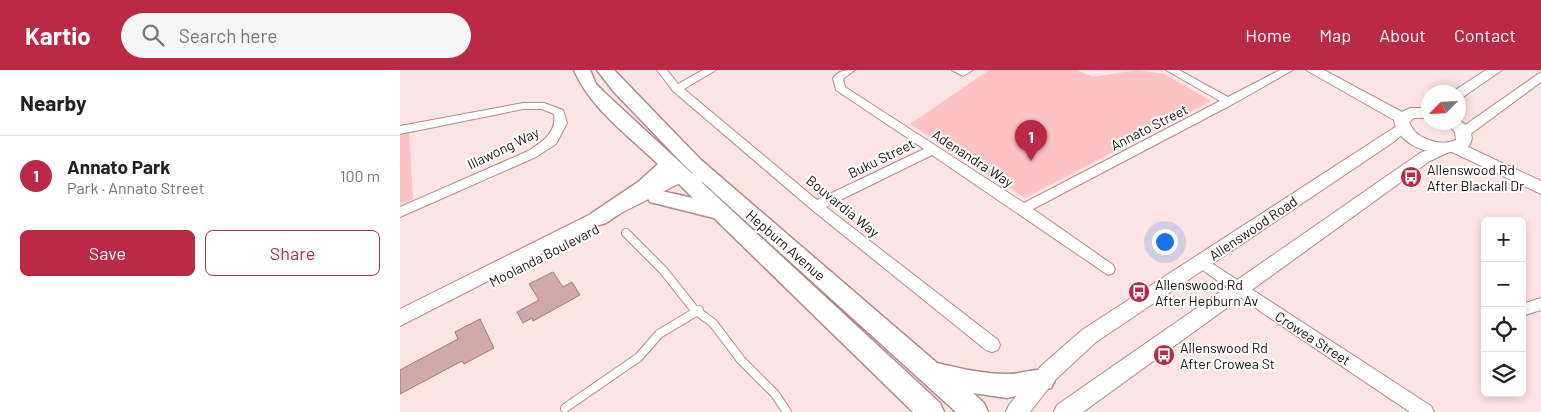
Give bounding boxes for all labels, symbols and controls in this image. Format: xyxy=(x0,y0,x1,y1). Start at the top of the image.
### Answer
search box xyxy=(121,13,471,58)
text: Kartio xyxy=(25,21,91,50)
icon: search xyxy=(139,21,167,49)
text: Search here xyxy=(179,24,277,47)
text: Home xyxy=(1245,24,1291,46)
text: Map xyxy=(1319,24,1351,46)
text: About xyxy=(1379,24,1426,46)
text: Contact xyxy=(1454,24,1516,46)
north arrow xyxy=(1421,85,1466,130)
text: Nearby xyxy=(20,90,86,115)
street label: Annato Street xyxy=(1108,100,1190,154)
pin: 1 xyxy=(1015,120,1047,161)
street label: Illawong Way xyxy=(464,123,542,173)
street label: Adenandra Way xyxy=(929,125,1017,191)
street label: Buku Street xyxy=(845,135,917,181)
text: Annato Park xyxy=(67,155,170,178)
place label: Allenswood Rd After Blackall Dr xyxy=(1427,161,1524,194)
bus stop icon: Allenswood Rd After Blackall Dr xyxy=(1399,165,1423,189)
text: 1 xyxy=(33,166,39,185)
text: 100 m xyxy=(340,166,380,185)
street label: Bouvardia Way xyxy=(803,171,883,241)
text: Park · Annato Street xyxy=(67,178,204,197)
street label: Allenswood Road xyxy=(1206,192,1300,264)
street label: Hepburn Avenue xyxy=(743,206,829,284)
map controls xyxy=(1481,217,1526,397)
button: + xyxy=(1481,217,1526,262)
street label: Moolanda Boulevard xyxy=(486,220,602,290)
your location xyxy=(1152,229,1178,255)
button: Save xyxy=(20,230,195,276)
button: Share xyxy=(205,230,380,276)
button: − xyxy=(1481,262,1526,307)
place label: Allenswood Rd After Hepburn Av xyxy=(1155,276,1259,309)
bus stop icon: Allenswood Rd After Hepburn Av xyxy=(1127,280,1151,304)
street label: Crowea Street xyxy=(1272,307,1354,369)
button: locate xyxy=(1481,307,1526,352)
place label: Allenswood Rd After Crowea St xyxy=(1180,339,1275,372)
bus stop icon: Allenswood Rd After Crowea St xyxy=(1152,343,1176,367)
button: layers xyxy=(1481,352,1526,397)

